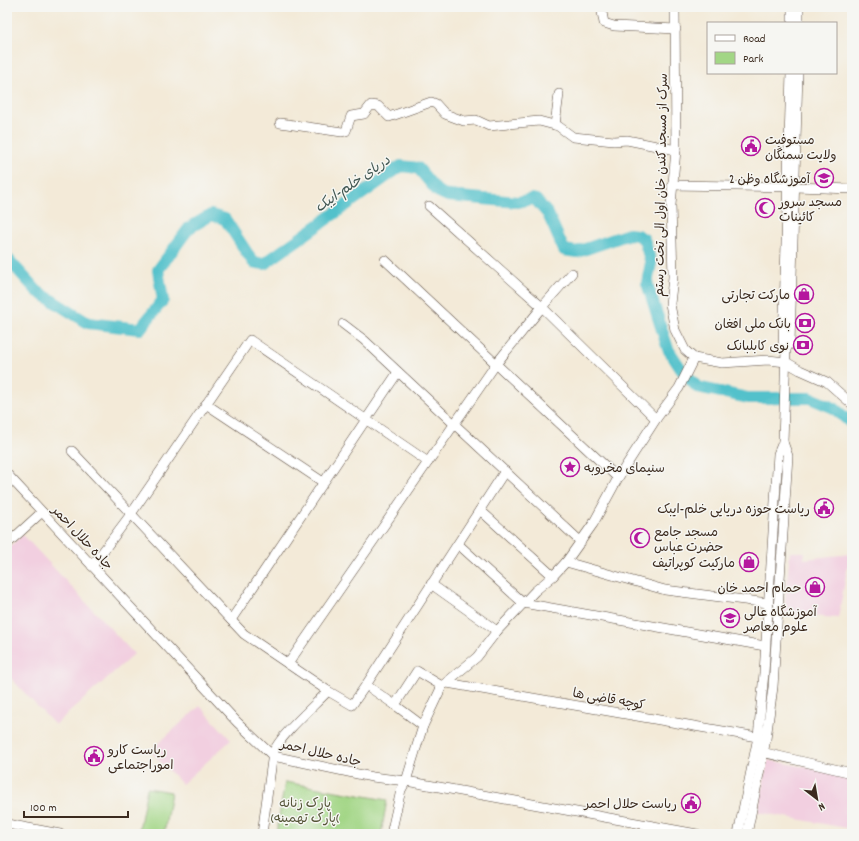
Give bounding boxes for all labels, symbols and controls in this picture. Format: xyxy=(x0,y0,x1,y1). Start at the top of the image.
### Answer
legend xyxy=(707,22,837,74)
text: Road xyxy=(743,31,765,48)
text: Park xyxy=(743,51,764,68)
street label: سرک از مسجد کندن خان اول الی تخت رستم xyxy=(651,73,674,297)
place label: مستوفیت ولایت سمنگان xyxy=(765,132,836,166)
public building icon: مستوفیت ولایت سمنگان xyxy=(740,135,762,157)
water label: دریای خلم-ایبک xyxy=(311,151,395,218)
school or university icon: آموزشگاه وظن 2 xyxy=(813,167,835,189)
place label: آموزشگاه وظن 2 xyxy=(729,171,811,190)
place label: مسجد سرور کائینات xyxy=(778,194,842,228)
mosque icon: مسجد سرور کائینات xyxy=(754,197,776,219)
shop icon: مارکت تجارتی xyxy=(793,283,815,305)
place label: مارکت تجارتی xyxy=(721,287,790,306)
bank icon: بانک ملی افغان xyxy=(794,312,816,334)
place label: بانک ملی افغان xyxy=(714,316,791,335)
bank icon: نوی کابلبانک xyxy=(792,334,814,356)
place label: نوی کابلبانک xyxy=(727,338,789,357)
place icon: سنیمای مخروبه xyxy=(559,456,581,478)
place label: سنیمای مخروبه xyxy=(584,460,665,479)
public building icon: ریاست حوزه دریایی خلم-ایبک xyxy=(813,497,835,519)
street label: جاده حلال احمر xyxy=(45,501,116,575)
place label: ریاست حوزه دریایی خلم-ایبک xyxy=(657,501,810,520)
place label: مسجد جامع حضرت عباس xyxy=(654,524,723,558)
mosque icon: مسجد جامع حضرت عباس xyxy=(629,527,651,549)
shop icon: مارکیت کوپراتیف xyxy=(738,551,760,573)
place label: مارکیت کوپراتیف xyxy=(652,555,735,574)
shop icon: حمام احمد خان xyxy=(804,576,826,598)
place label: حمام احمد خان xyxy=(718,580,802,599)
place label: آموزشگاه عالی علوم معاصر xyxy=(743,604,818,638)
school or university icon: آموزشگاه عالی علوم معاصر xyxy=(719,607,741,629)
street label: کوچه قاضی ها xyxy=(571,685,647,716)
street label: جاده حلال احمر xyxy=(277,736,363,773)
place label: ریاست کارو اموراجتماعی xyxy=(107,742,174,776)
public building icon: ریاست کارو اموراجتماعی xyxy=(83,745,105,767)
north arrow xyxy=(797,779,837,819)
public building icon: ریاست حلال احمر xyxy=(680,792,702,814)
scale bar xyxy=(24,793,128,819)
park label: پارک زنانه (پارک تهمینه( xyxy=(271,795,339,829)
place label: ریاست حلال احمر xyxy=(583,796,677,815)
text: N xyxy=(814,798,828,814)
text: 100 m xyxy=(30,800,57,817)

